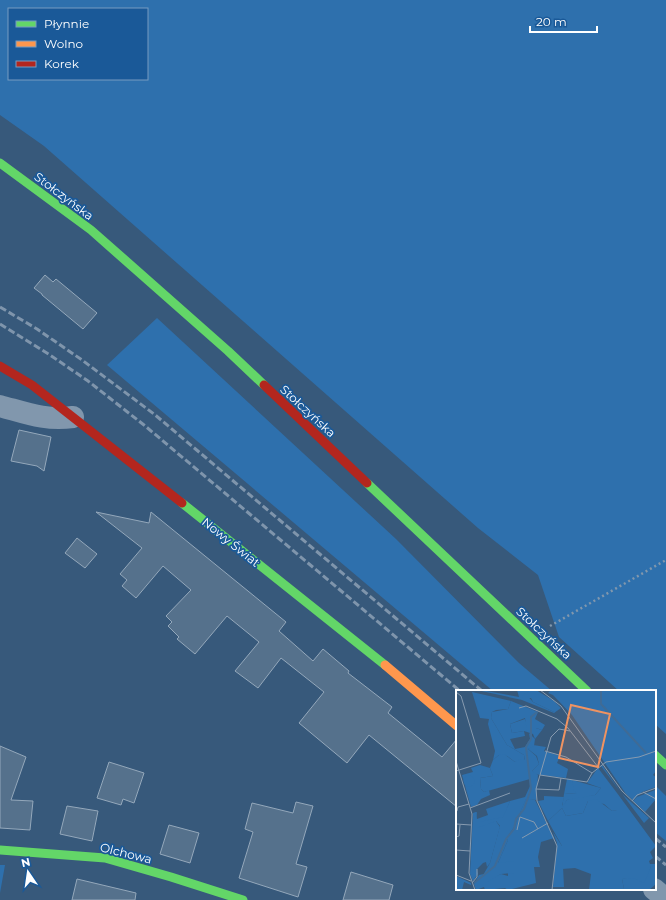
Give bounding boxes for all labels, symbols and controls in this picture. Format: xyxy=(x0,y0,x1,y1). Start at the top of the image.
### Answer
legend xyxy=(8,8,148,80)
scale bar xyxy=(530,8,597,34)
text: 20 m xyxy=(536,14,567,29)
text: Płynnie xyxy=(44,16,89,31)
text: Wolno xyxy=(44,36,83,51)
text: Korek xyxy=(44,56,80,71)
street label: Stołczyńska xyxy=(31,169,97,223)
street label: Stołczyńska xyxy=(277,382,339,440)
street label: Nowy Świat xyxy=(199,514,263,570)
street label: Stołczyńska xyxy=(513,604,575,662)
inset map xyxy=(456,690,656,890)
street label: Olchowa xyxy=(99,839,153,867)
north arrow xyxy=(8,852,48,892)
text: N xyxy=(20,854,32,870)

